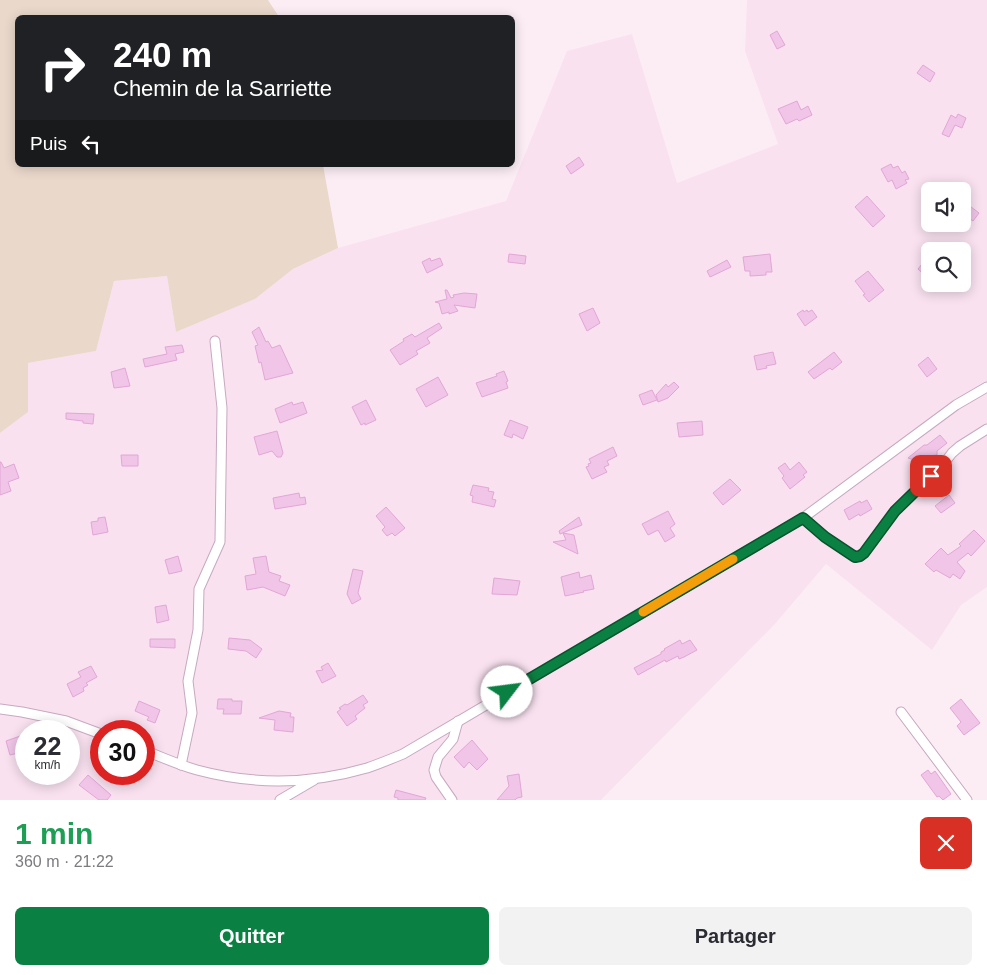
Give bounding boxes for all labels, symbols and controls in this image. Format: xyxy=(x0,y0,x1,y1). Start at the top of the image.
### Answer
icon: right xyxy=(30,35,95,100)
text: 240 m xyxy=(113,35,212,74)
text: Chemin de la Sarriette xyxy=(113,76,332,101)
icon: left xyxy=(77,130,105,158)
text: Puis xyxy=(30,133,67,154)
map controls xyxy=(921,182,971,292)
button: sound xyxy=(921,182,971,232)
button: search xyxy=(921,242,971,292)
pin xyxy=(910,455,952,497)
icon: arrive xyxy=(917,462,945,490)
position arrow xyxy=(480,665,532,717)
speed limit sign: 30 xyxy=(90,720,155,785)
text: 22 xyxy=(34,732,61,760)
text: km/h xyxy=(34,758,61,772)
text: 1 min xyxy=(15,817,93,850)
button: close xyxy=(920,817,972,869)
text: 360 m · 21:22 xyxy=(15,853,114,870)
button: Quitter xyxy=(15,907,489,965)
button: Partager xyxy=(499,907,972,965)

